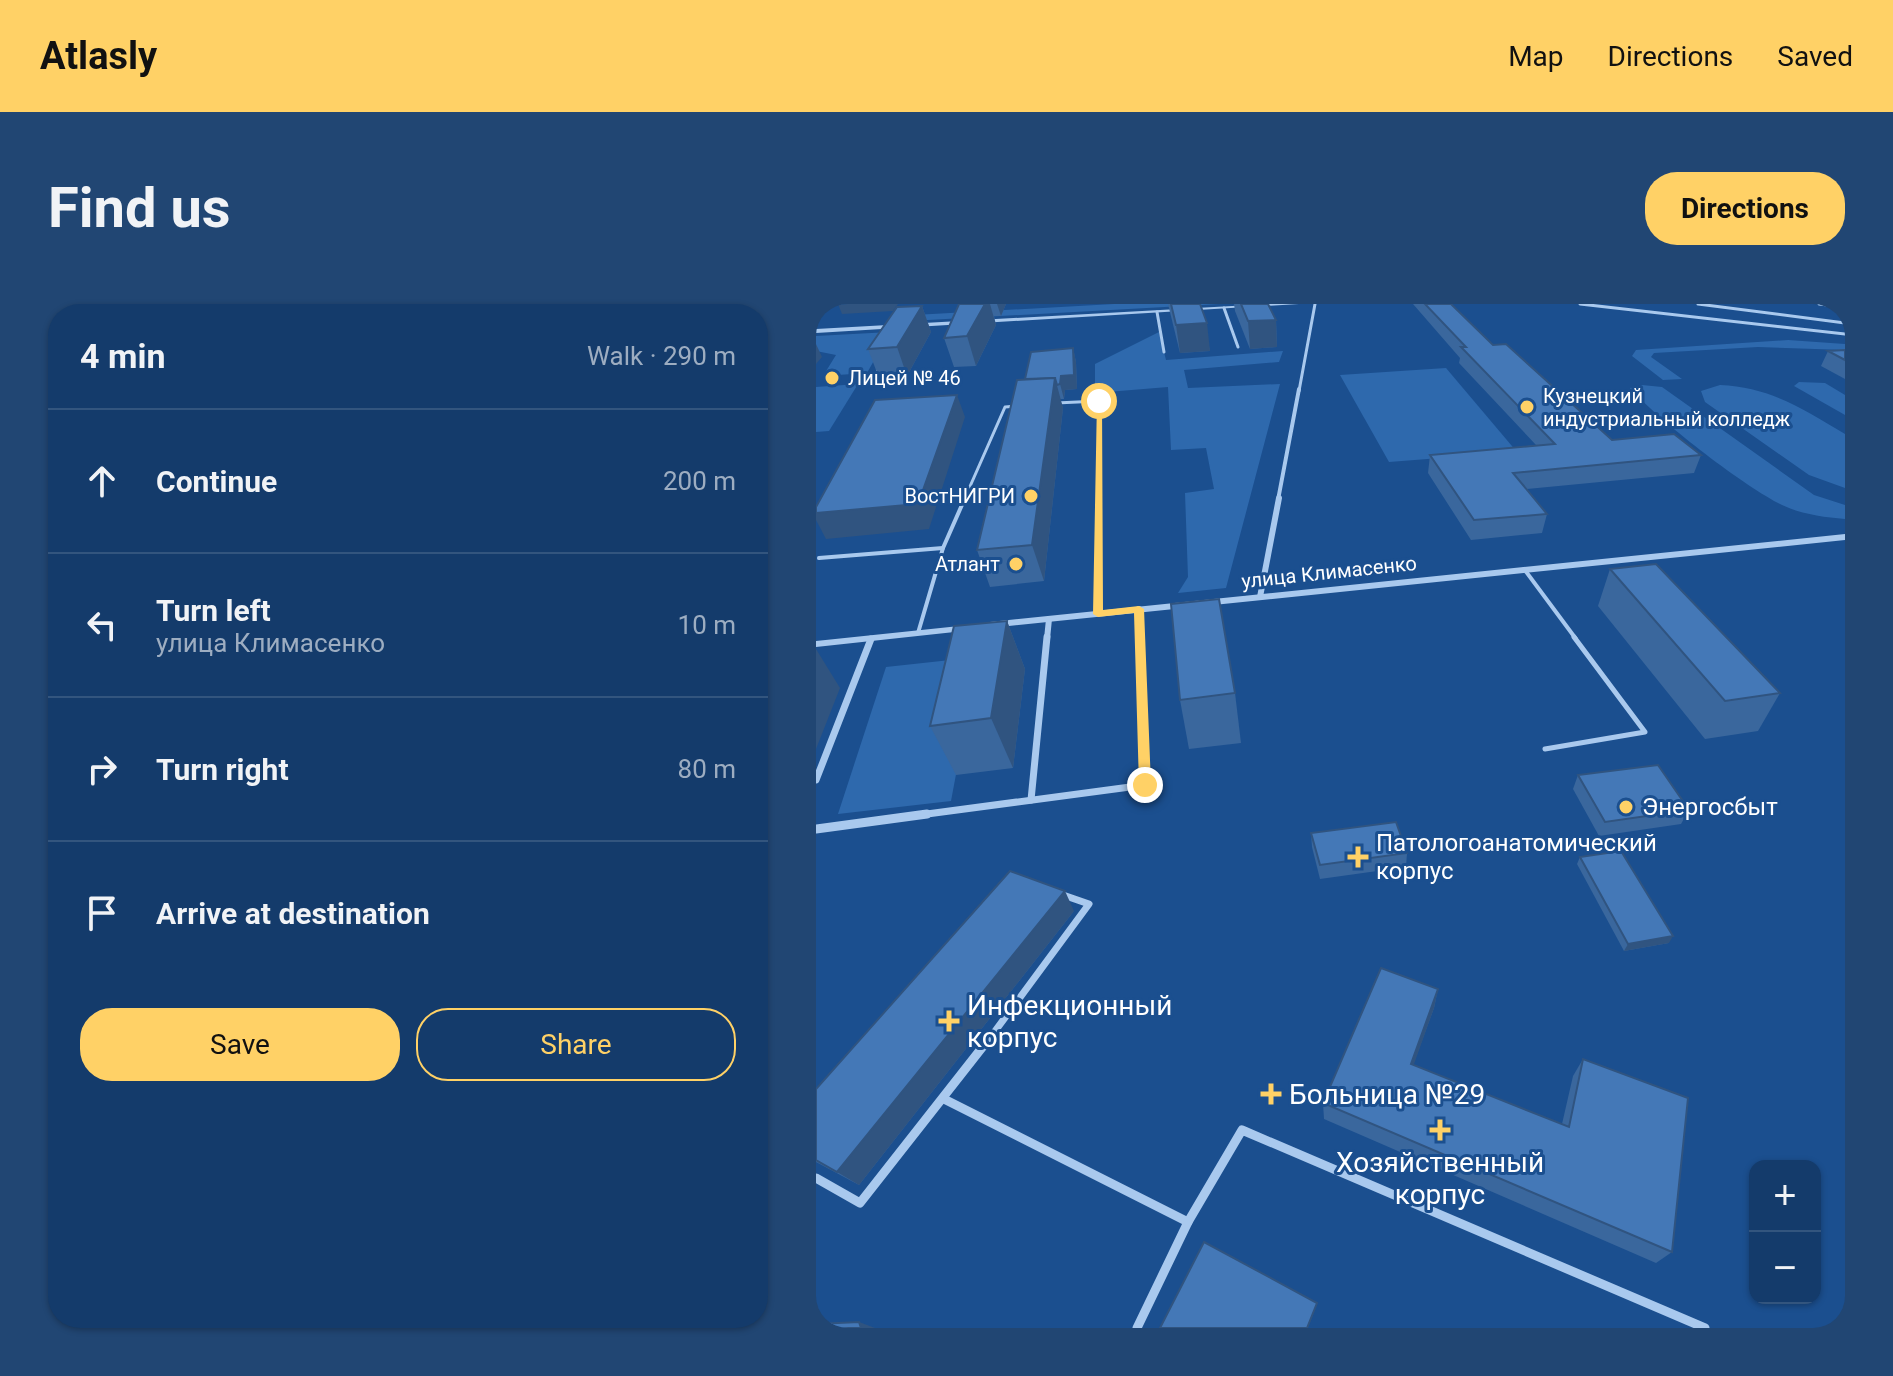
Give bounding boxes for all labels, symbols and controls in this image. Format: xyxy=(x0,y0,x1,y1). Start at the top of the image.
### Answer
text: Atlasly xyxy=(40,34,157,78)
text: Map xyxy=(1508,40,1564,73)
text: Directions xyxy=(1608,40,1733,73)
text: Saved xyxy=(1777,40,1853,73)
button: Directions xyxy=(1645,172,1845,245)
text: Find us xyxy=(48,175,231,241)
text: 4 min xyxy=(80,336,165,376)
text: Walk · 290 m xyxy=(587,341,736,371)
place label: Лицей № 46 xyxy=(848,366,961,390)
marker: Лицей № 46 xyxy=(823,369,841,387)
route start xyxy=(1081,383,1117,419)
place label: Кузнецкий индустриальный колледж xyxy=(1543,384,1791,431)
marker: Кузнецкий индустриальный колледж xyxy=(1518,398,1536,416)
icon: ahead xyxy=(80,459,124,503)
text: Continue xyxy=(156,464,277,499)
text: 200 m xyxy=(663,466,736,496)
place label: ВостНИГРИ xyxy=(905,484,1015,508)
marker: ВостНИГРИ xyxy=(1022,487,1040,505)
street label: улица Климасенко xyxy=(1240,551,1418,593)
place label: Атлант xyxy=(935,552,1000,576)
marker: Атлант xyxy=(1007,555,1025,573)
text: Turn left xyxy=(156,593,271,628)
icon: left xyxy=(80,603,124,647)
text: 10 m xyxy=(678,610,736,640)
text: улица Климасенко xyxy=(156,628,385,658)
icon: right xyxy=(80,747,124,791)
text: Turn right xyxy=(156,752,289,787)
text: 80 m xyxy=(678,754,736,784)
route end xyxy=(1127,767,1163,803)
place label: Энергосбыт xyxy=(1642,793,1778,821)
marker: Энергосбыт xyxy=(1617,798,1635,816)
place label: Патологоанатомический корпус xyxy=(1376,829,1657,885)
marker: Патологоанатомический корпус xyxy=(1347,846,1369,868)
icon: arrive xyxy=(80,891,124,935)
text: Arrive at destination xyxy=(156,896,430,931)
place label: Инфекционный корпус xyxy=(967,989,1172,1054)
button: Save xyxy=(80,1008,400,1081)
button: Share xyxy=(416,1008,736,1081)
marker: Инфекционный корпус xyxy=(938,1010,960,1032)
place label: Больница №29 xyxy=(1289,1078,1485,1111)
marker: Больница №29 xyxy=(1260,1083,1282,1105)
marker: Хозяйственный корпус xyxy=(1429,1119,1451,1141)
place label: Хозяйственный корпус xyxy=(1336,1146,1544,1211)
map controls xyxy=(1749,1160,1821,1304)
button: + xyxy=(1749,1160,1821,1232)
button: − xyxy=(1749,1232,1821,1304)

